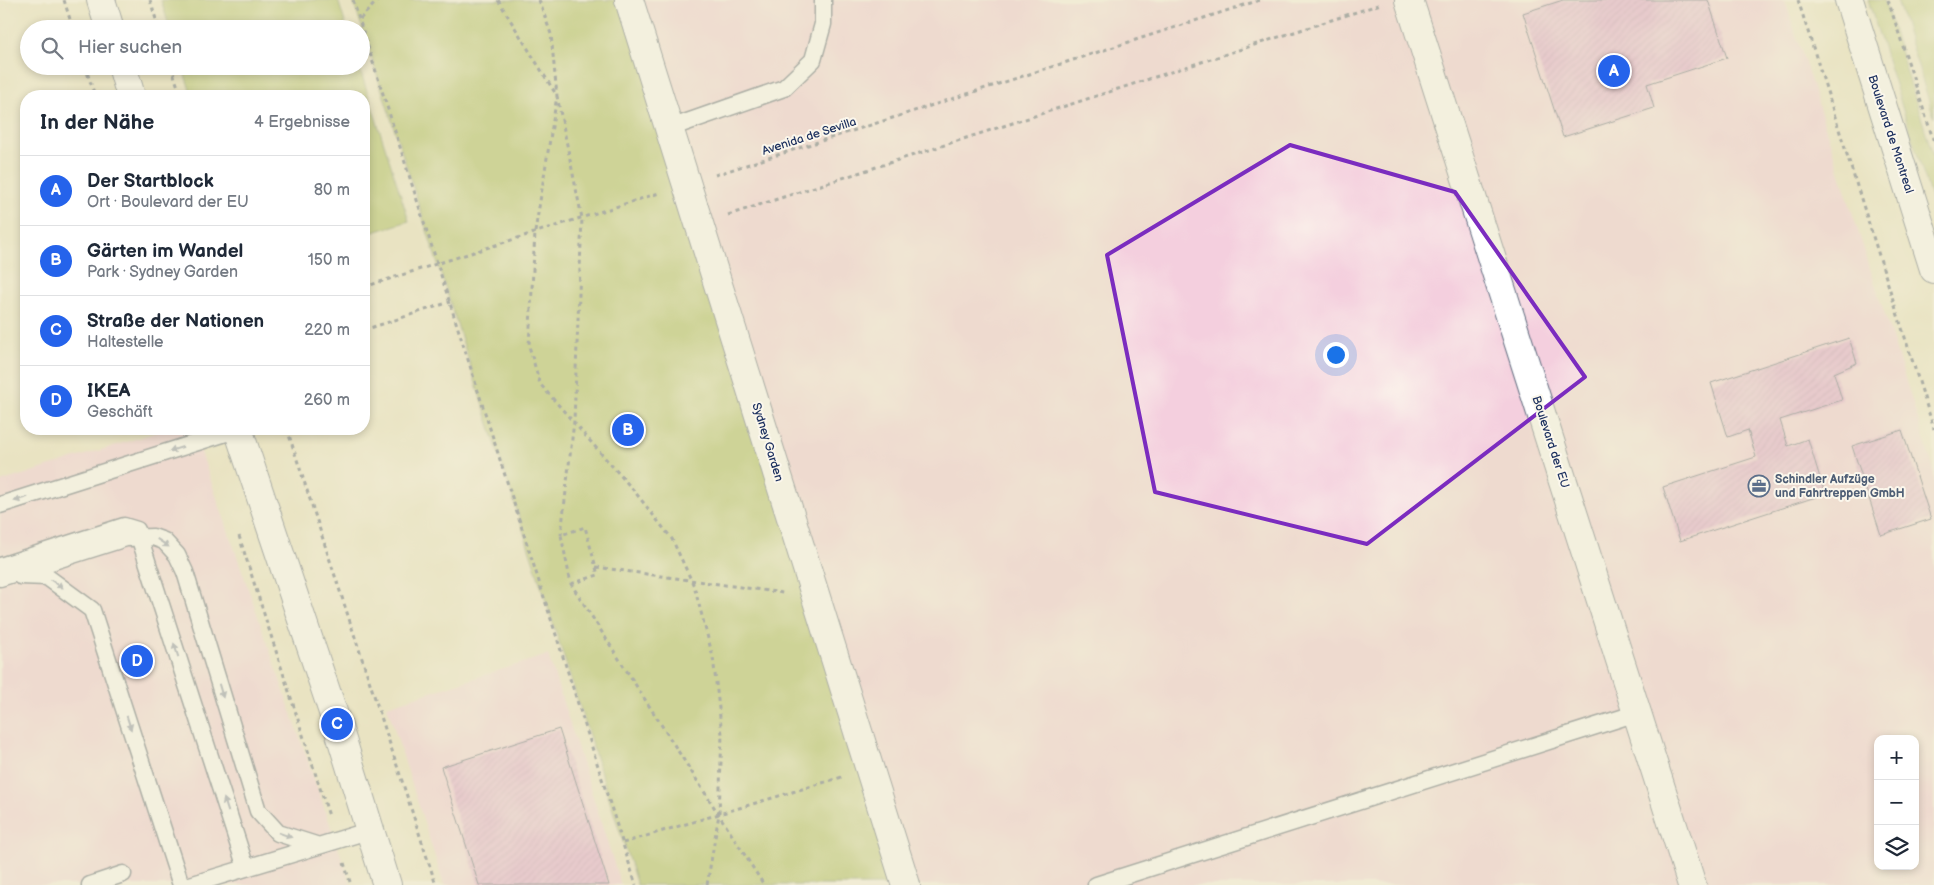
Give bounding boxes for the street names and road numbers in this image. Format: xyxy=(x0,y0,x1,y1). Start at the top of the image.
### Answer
street label: Boulevard de Montreal xyxy=(1864,73,1917,195)
street label: Avenida de Sevilla xyxy=(760,114,858,159)
street label: Boulevard der EU xyxy=(1529,394,1573,490)
street label: Sydney Garden xyxy=(748,401,787,484)

